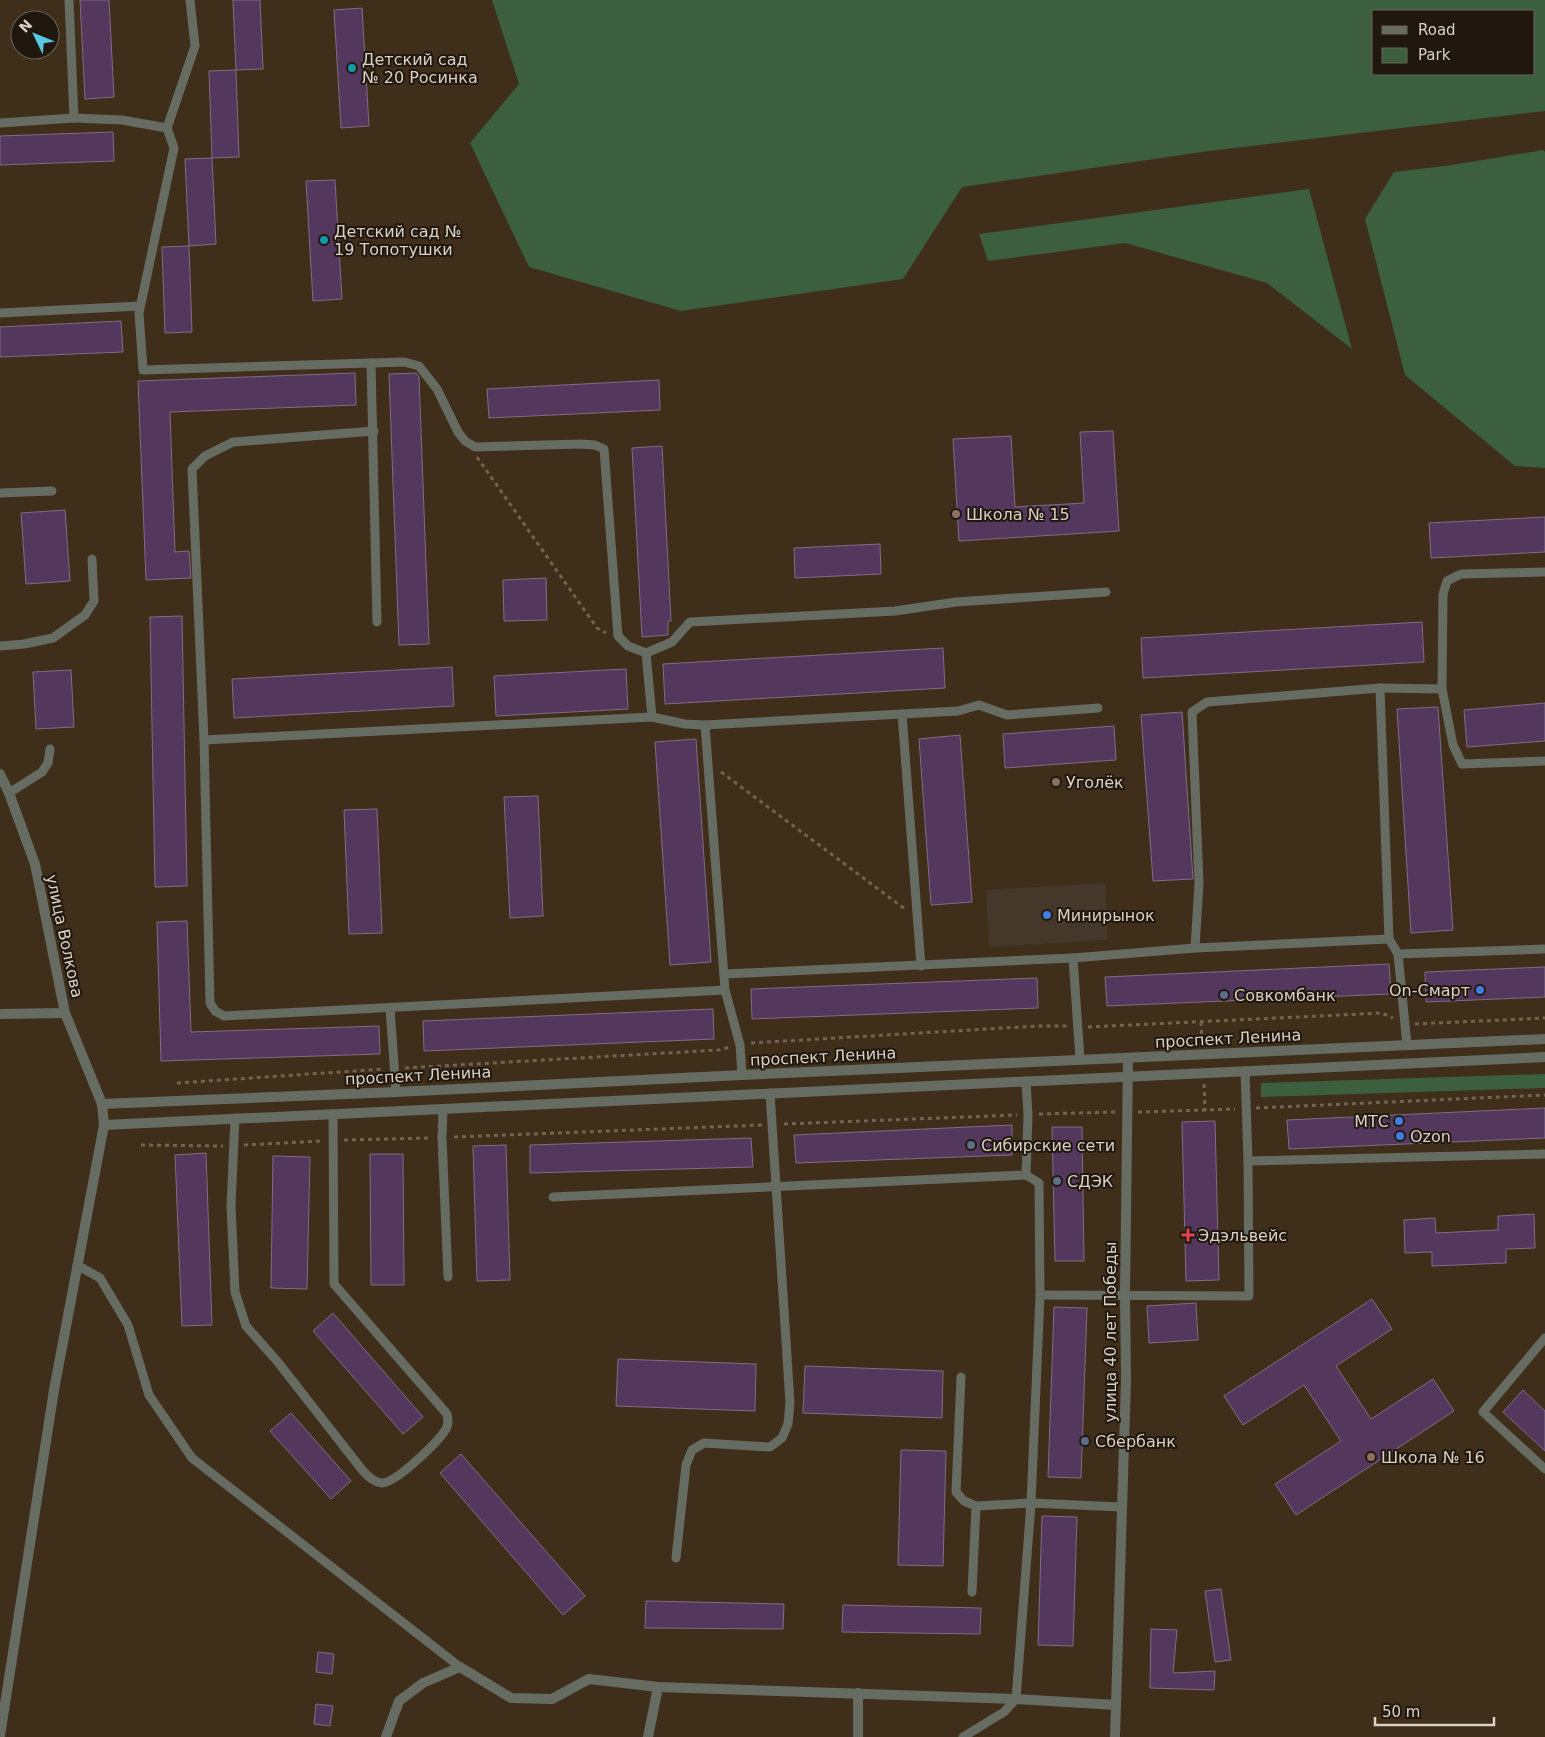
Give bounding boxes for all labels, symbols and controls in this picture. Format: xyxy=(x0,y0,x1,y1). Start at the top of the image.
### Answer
north arrow xyxy=(10,10,60,60)
legend xyxy=(1372,10,1535,75)
text: N xyxy=(16,16,35,36)
text: Road xyxy=(1418,21,1456,39)
text: Park xyxy=(1418,46,1451,64)
place label: Детский сад № 20 Росинка xyxy=(362,50,478,87)
marker: Детский сад № 20 Росинка xyxy=(346,62,358,74)
place label: Детский сад № 19 Топотушки xyxy=(334,222,461,259)
marker: Детский сад № 19 Топотушки xyxy=(318,234,330,246)
place label: Школа № 15 xyxy=(966,505,1070,524)
marker: Школа № 15 xyxy=(950,508,962,520)
place label: Уголёк xyxy=(1066,773,1124,792)
marker: Уголёк xyxy=(1050,776,1062,788)
street label: улица Волкова xyxy=(42,873,87,999)
place label: Минирынок xyxy=(1057,906,1155,925)
marker: Минирынок xyxy=(1041,909,1053,921)
place label: On-Смарт xyxy=(1389,981,1470,1000)
marker: On-Смарт xyxy=(1474,984,1486,996)
place label: Совкомбанк xyxy=(1234,986,1336,1005)
marker: Совкомбанк xyxy=(1218,989,1230,1001)
street label: проспект Ленина xyxy=(1154,1025,1302,1052)
street label: проспект Ленина xyxy=(749,1043,897,1070)
street label: проспект Ленина xyxy=(344,1062,492,1089)
place label: МТС xyxy=(1354,1112,1389,1131)
marker: МТС xyxy=(1393,1115,1405,1127)
place label: Ozon xyxy=(1410,1127,1451,1146)
marker: Ozon xyxy=(1394,1130,1406,1142)
place label: Сибирские сети xyxy=(981,1136,1115,1155)
marker: Сибирские сети xyxy=(965,1139,977,1151)
place label: СДЭК xyxy=(1067,1172,1114,1191)
marker: СДЭК xyxy=(1051,1175,1063,1187)
place label: Эдэльвейс xyxy=(1198,1226,1287,1245)
marker: Эдэльвейс xyxy=(1182,1229,1194,1241)
street label: улица 40 лет Победы xyxy=(1101,1241,1120,1423)
place label: Сбербанк xyxy=(1095,1432,1176,1451)
marker: Сбербанк xyxy=(1079,1435,1091,1447)
place label: Школа № 16 xyxy=(1381,1448,1485,1467)
marker: Школа № 16 xyxy=(1365,1451,1377,1463)
scale bar xyxy=(1375,1694,1494,1726)
text: 50 m xyxy=(1382,1703,1420,1721)

